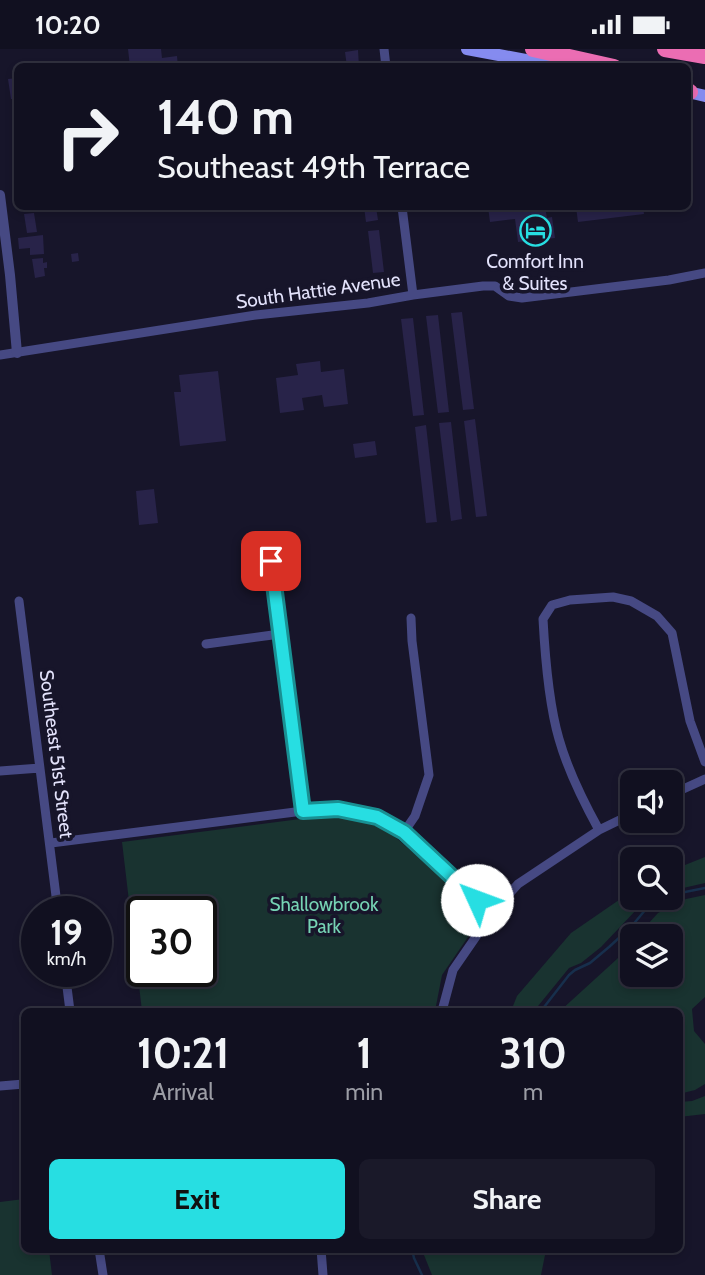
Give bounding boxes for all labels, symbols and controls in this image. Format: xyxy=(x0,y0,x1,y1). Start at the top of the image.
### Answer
text: 10:20 xyxy=(35,9,101,41)
text: 140 m xyxy=(157,87,294,146)
icon: right xyxy=(42,91,133,182)
text: Southeast 49th Terrace xyxy=(157,147,470,186)
hotel icon: Comfort Inn & Suites xyxy=(518,213,552,247)
place label: Comfort Inn & Suites xyxy=(486,250,584,295)
street label: South Hattie Avenue xyxy=(234,268,402,313)
pin xyxy=(241,531,301,591)
icon: arrive xyxy=(252,542,290,580)
street label: Southeast 51st Street xyxy=(35,669,78,840)
map controls xyxy=(620,770,683,987)
button: sound xyxy=(620,770,683,833)
button: search xyxy=(620,847,683,910)
position arrow xyxy=(440,863,514,937)
park label: Shallowbrook Park xyxy=(269,893,379,938)
speed limit sign: 30 xyxy=(126,896,217,987)
text: 19 xyxy=(50,911,83,954)
button: layers xyxy=(620,924,683,987)
text: km/h xyxy=(47,948,86,970)
text: 10:21 xyxy=(137,1027,229,1079)
text: 1 xyxy=(356,1027,372,1079)
text: 310 xyxy=(499,1027,567,1079)
text: Arrival xyxy=(153,1078,214,1106)
text: min xyxy=(345,1078,383,1106)
text: m xyxy=(523,1078,543,1106)
button: Exit xyxy=(49,1159,345,1239)
button: Share xyxy=(359,1159,655,1239)

